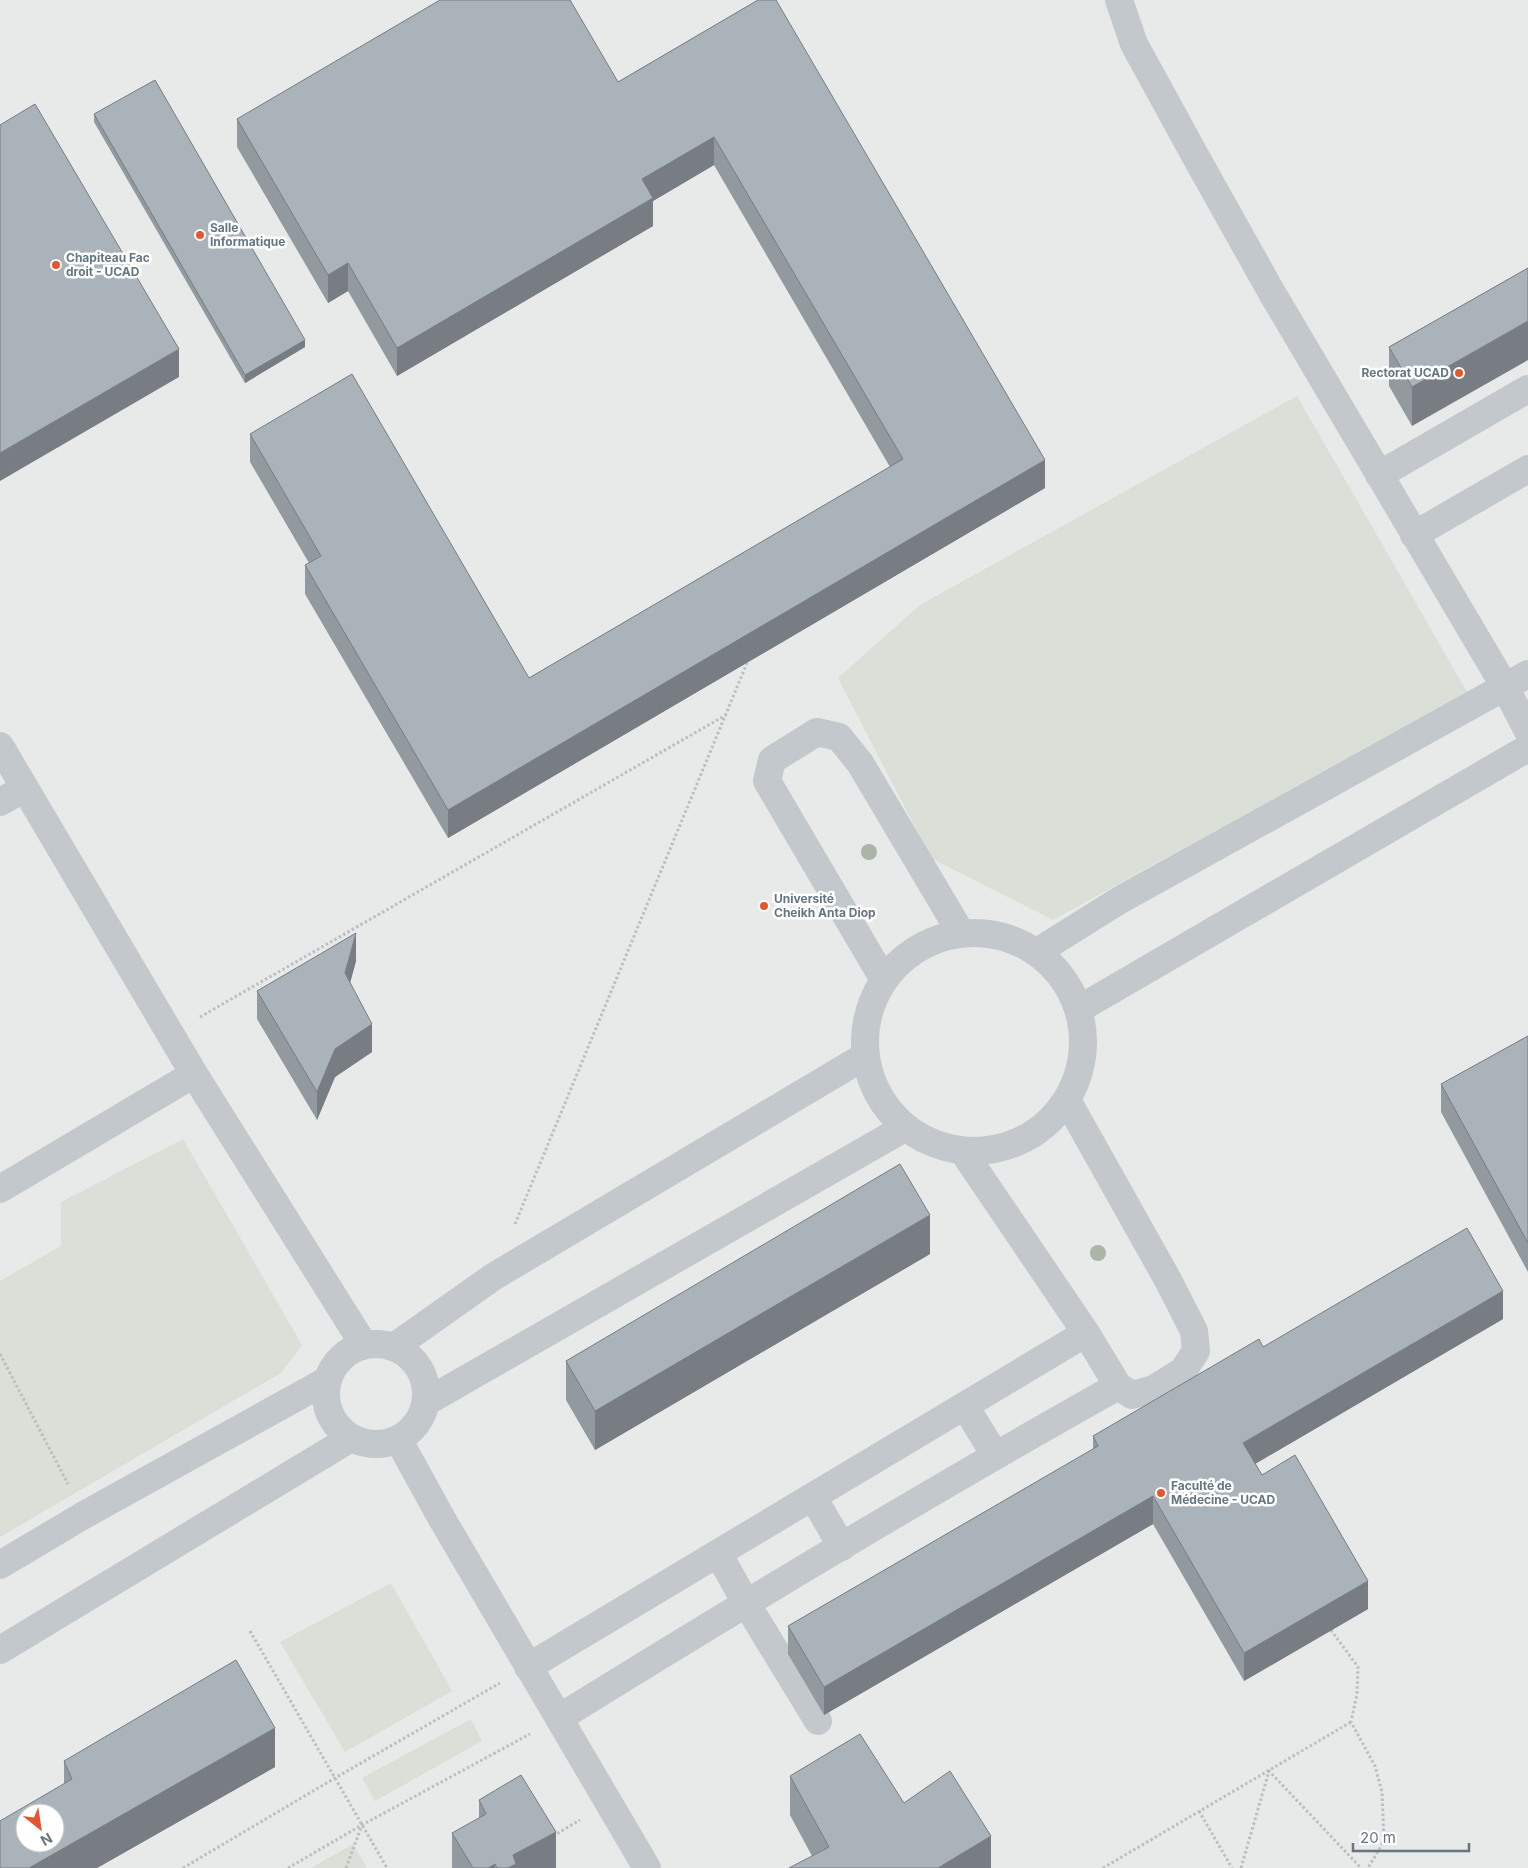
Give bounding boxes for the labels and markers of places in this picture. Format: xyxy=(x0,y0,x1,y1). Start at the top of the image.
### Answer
place label: Salle Informatique xyxy=(210,220,285,249)
marker: Salle Informatique xyxy=(194,229,206,241)
place label: Chapiteau Fac droit - UCAD xyxy=(66,250,150,279)
marker: Chapiteau Fac droit - UCAD xyxy=(50,259,62,271)
place label: Rectorat UCAD xyxy=(1362,365,1449,380)
marker: Rectorat UCAD xyxy=(1453,367,1465,379)
place label: Université Cheikh Anta Diop xyxy=(774,891,876,920)
marker: Université Cheikh Anta Diop xyxy=(758,900,770,912)
place label: Faculté de Médecine - UCAD xyxy=(1171,1478,1276,1507)
marker: Faculté de Médecine - UCAD xyxy=(1155,1487,1167,1499)

